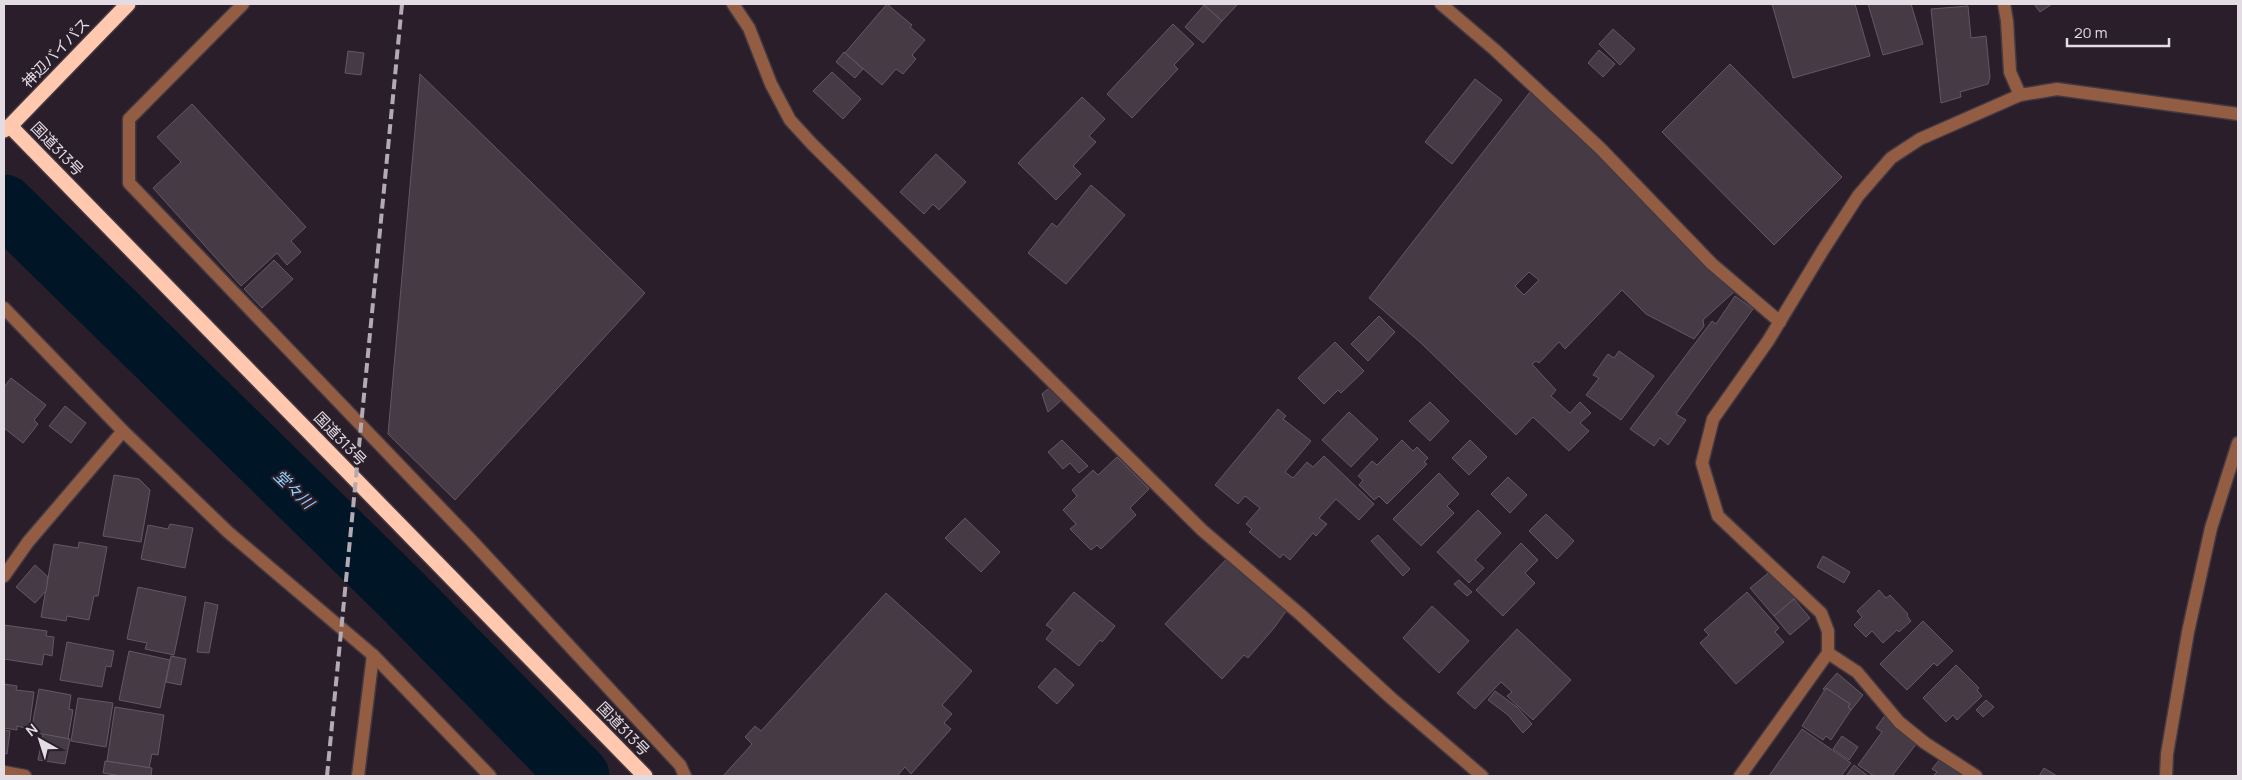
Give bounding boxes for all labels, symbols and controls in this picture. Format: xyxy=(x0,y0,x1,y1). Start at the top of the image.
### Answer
street label: 神辺バイパス xyxy=(17,13,94,92)
scale bar xyxy=(2067,15,2170,47)
text: 20 m xyxy=(2074,22,2107,43)
street label: 国道313号 xyxy=(26,117,88,180)
street label: 国道313号 xyxy=(309,407,371,470)
water label: 堂々川 xyxy=(269,464,320,515)
street label: 国道313号 xyxy=(592,697,654,760)
north arrow xyxy=(15,715,65,765)
text: N xyxy=(22,719,41,740)

